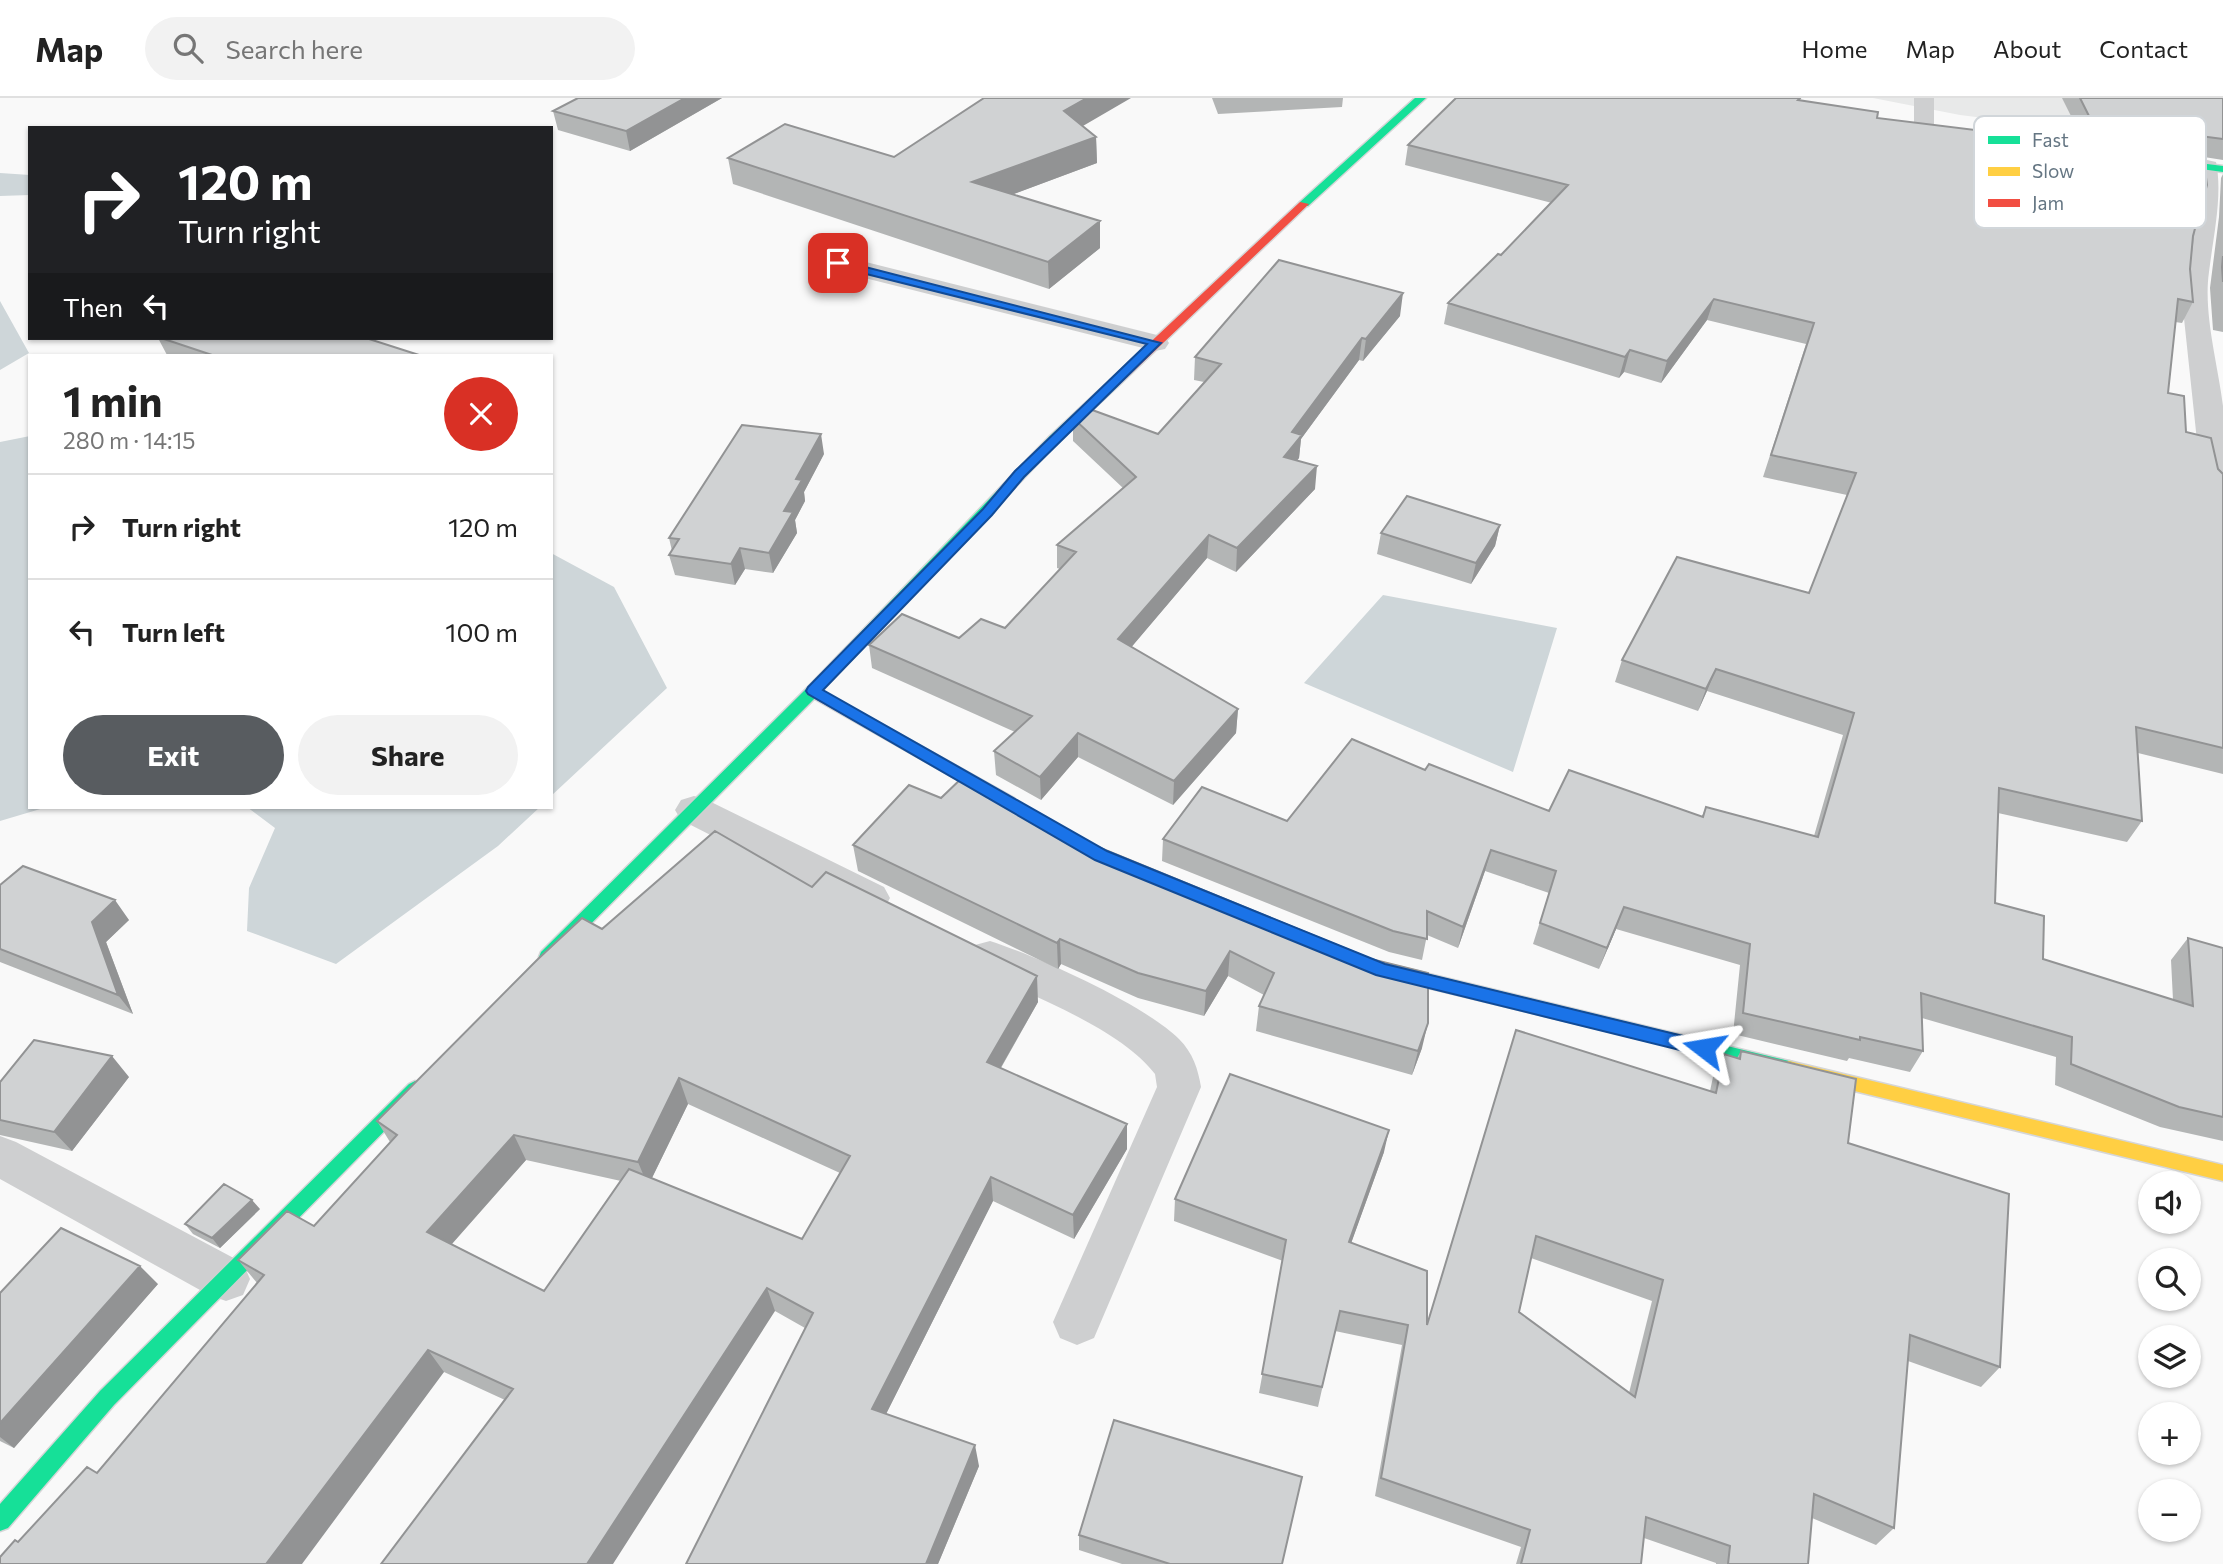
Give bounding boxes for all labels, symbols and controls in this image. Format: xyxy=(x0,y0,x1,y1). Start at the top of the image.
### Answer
search box xyxy=(145,17,635,80)
text: Map xyxy=(35,28,103,69)
icon: search xyxy=(169,29,207,67)
text: Search here xyxy=(225,33,363,64)
text: Home xyxy=(1802,34,1868,63)
text: Map xyxy=(1906,34,1955,63)
text: About xyxy=(1993,34,2061,63)
text: Contact xyxy=(2099,34,2188,63)
legend xyxy=(1974,116,2206,228)
text: Fast xyxy=(2032,128,2069,151)
text: 120 m xyxy=(178,150,312,210)
icon: right xyxy=(63,154,154,245)
text: Slow xyxy=(2032,159,2074,182)
text: Jam xyxy=(2032,191,2064,214)
text: Turn right xyxy=(178,210,321,250)
pin xyxy=(808,233,868,293)
icon: arrive xyxy=(819,244,857,282)
icon: left xyxy=(137,287,175,325)
text: Then xyxy=(63,291,123,322)
text: 1 min xyxy=(63,374,163,426)
button: close xyxy=(444,377,518,451)
text: 280 m · 14:15 xyxy=(63,426,195,454)
icon: right xyxy=(63,508,101,546)
text: Turn right xyxy=(122,511,241,542)
text: 120 m xyxy=(448,511,518,542)
icon: left xyxy=(63,613,101,651)
text: Turn left xyxy=(122,616,225,647)
text: 100 m xyxy=(445,616,518,647)
button: Exit xyxy=(63,715,284,795)
button: Share xyxy=(298,715,518,795)
position arrow xyxy=(1667,1011,1741,1085)
map controls xyxy=(2138,1171,2201,1542)
button: sound xyxy=(2138,1171,2201,1234)
button: search xyxy=(2138,1248,2201,1311)
button: layers xyxy=(2138,1325,2201,1388)
button: + xyxy=(2138,1402,2201,1465)
button: − xyxy=(2138,1479,2201,1542)

